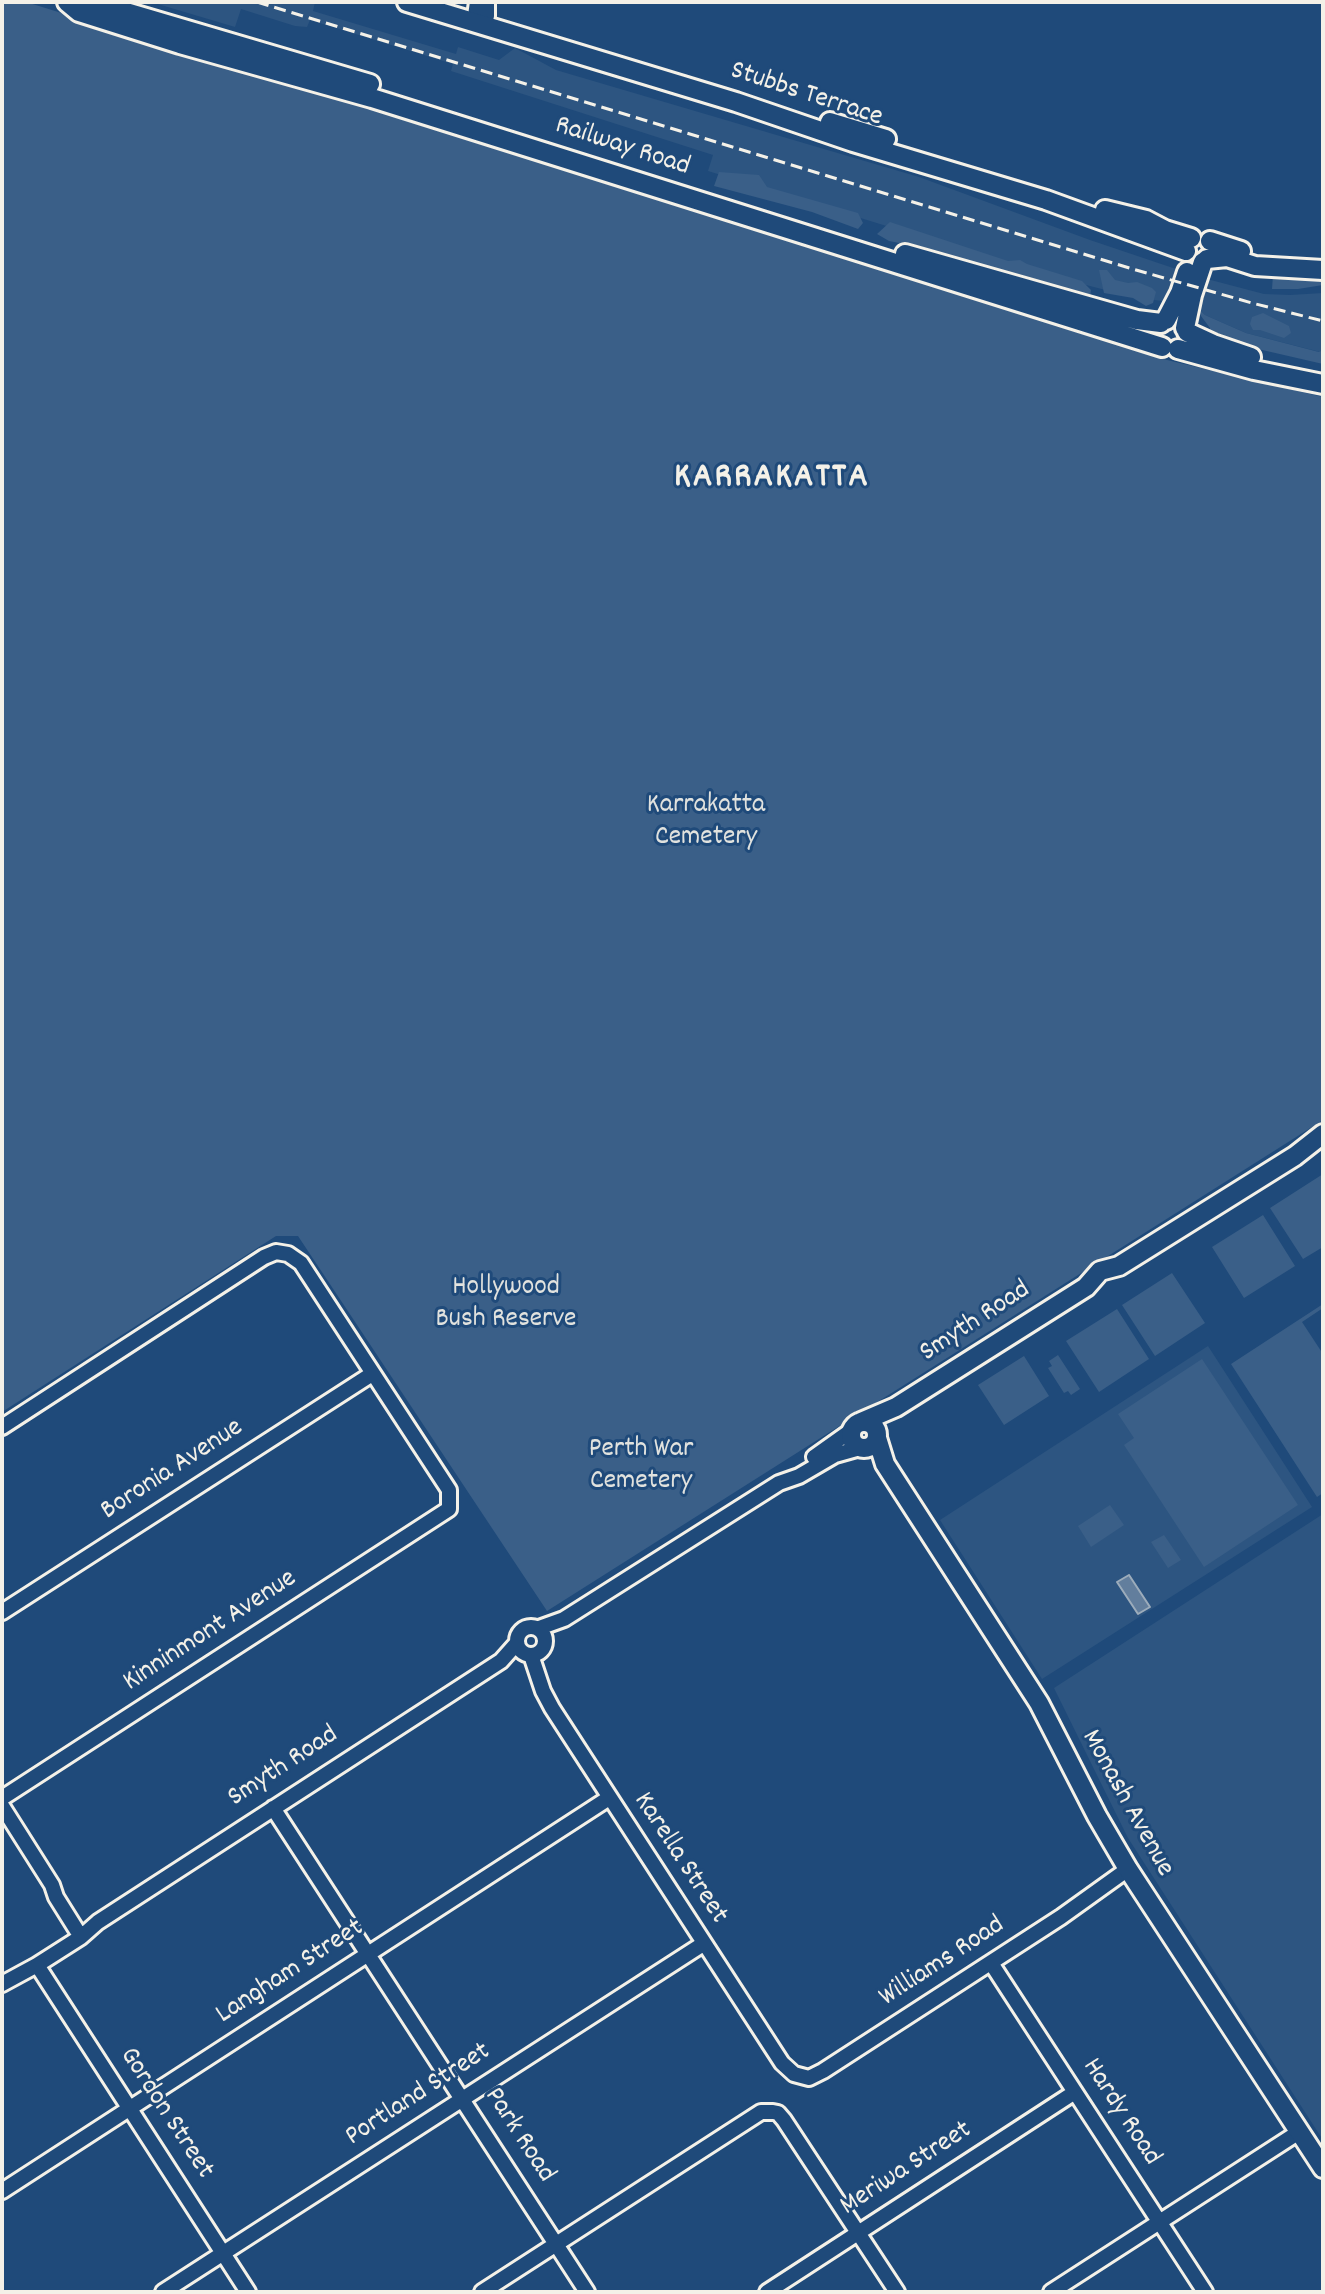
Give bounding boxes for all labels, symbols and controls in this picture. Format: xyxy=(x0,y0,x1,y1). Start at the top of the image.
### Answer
street label: Stubbs Terrace xyxy=(726,56,886,136)
street label: Railway Road xyxy=(550,110,694,186)
district label: KARRAKATTA xyxy=(674,458,870,502)
park label: Karrakatta Cemetery xyxy=(647,790,765,856)
park label: Hollywood Bush Reserve xyxy=(436,1272,576,1338)
street label: Smyth Road xyxy=(914,1275,1038,1371)
street label: Boronia Avenue xyxy=(96,1413,250,1529)
park label: Perth War Cemetery xyxy=(589,1434,693,1500)
street label: Kinninmont Avenue xyxy=(118,1563,304,1701)
street label: Smyth Road xyxy=(222,1720,346,1816)
street label: Monash Avenue xyxy=(1072,1725,1180,1883)
street label: Karella Street xyxy=(624,1787,734,1931)
street label: Williams Road xyxy=(874,1910,1012,2016)
street label: Langham Street xyxy=(211,1913,371,2033)
street label: Portland Street xyxy=(340,2037,498,2155)
street label: Gordon Street xyxy=(110,2042,220,2186)
street label: Hardy Road xyxy=(1073,2053,1167,2173)
street label: Park Road xyxy=(475,2082,561,2190)
street label: Meriwa Street xyxy=(835,2115,979,2225)

